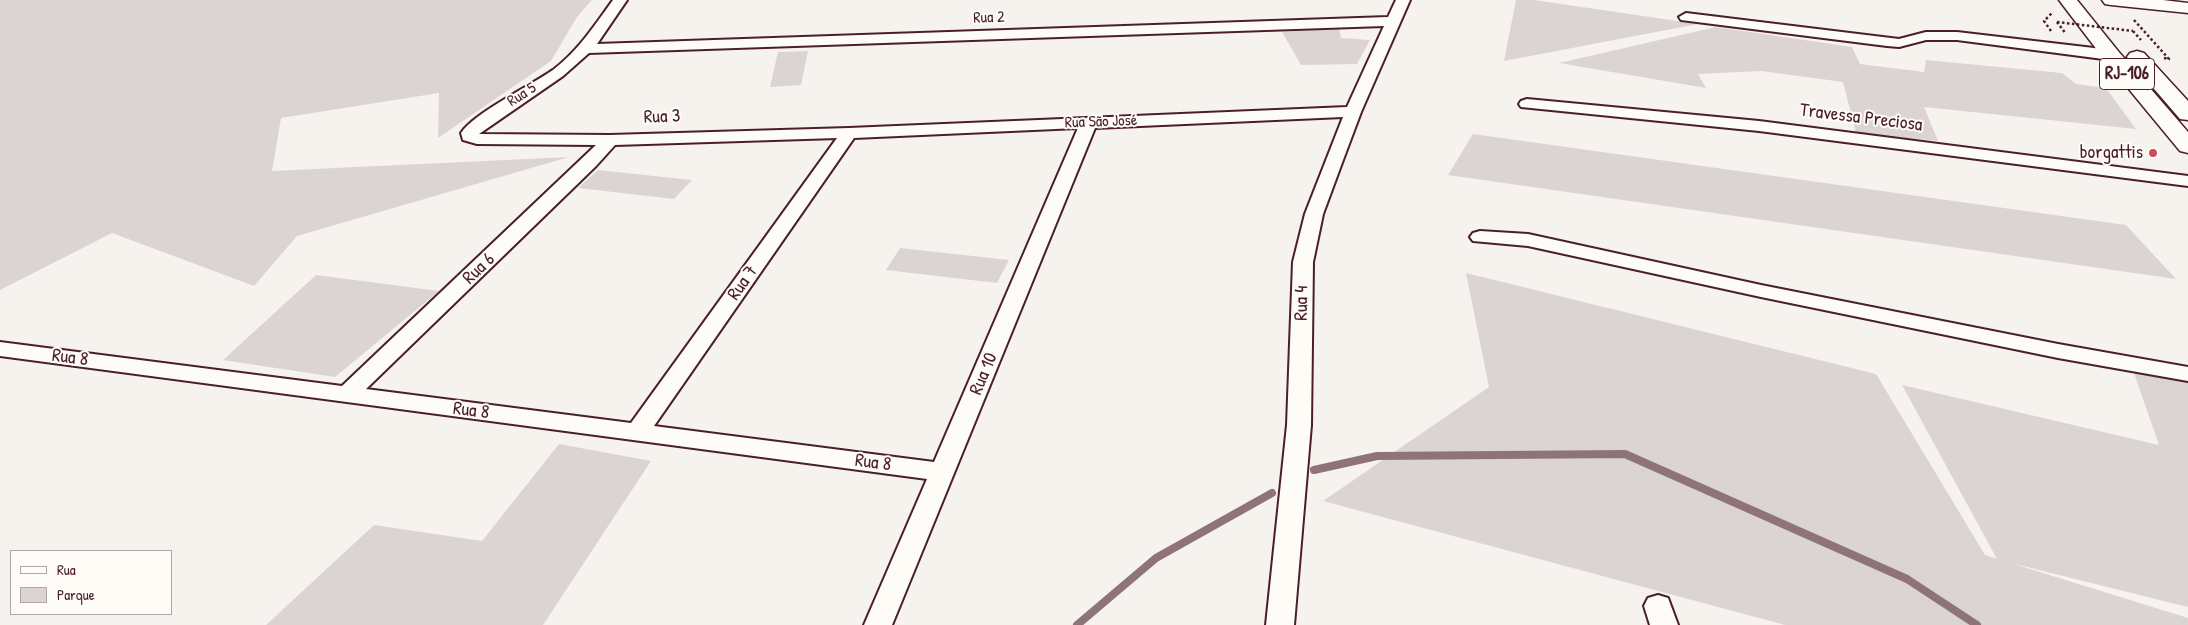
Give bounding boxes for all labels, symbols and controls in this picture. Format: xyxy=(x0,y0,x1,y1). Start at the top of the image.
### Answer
street label: Rua 2 xyxy=(973,8,1005,28)
road number: RJ-106 xyxy=(2100,59,2154,90)
street label: Rua 5 xyxy=(504,79,540,111)
street label: Travessa Preciosa xyxy=(1798,99,1924,137)
street label: Rua 3 xyxy=(643,105,681,129)
street label: Rua São José xyxy=(1065,111,1137,133)
place label: borgattis xyxy=(2080,142,2143,164)
marker: borgattis xyxy=(2147,147,2159,159)
street label: Rua 6 xyxy=(458,248,500,290)
street label: Rua 7 xyxy=(723,261,763,305)
street label: Rua 4 xyxy=(1290,285,1314,321)
street label: Rua 8 xyxy=(51,344,89,372)
street label: Rua 10 xyxy=(965,350,1003,398)
street label: Rua 8 xyxy=(452,397,490,425)
street label: Rua 8 xyxy=(854,449,892,477)
legend xyxy=(10,550,172,615)
text: Rua xyxy=(57,559,76,580)
text: Parque xyxy=(57,584,95,605)

